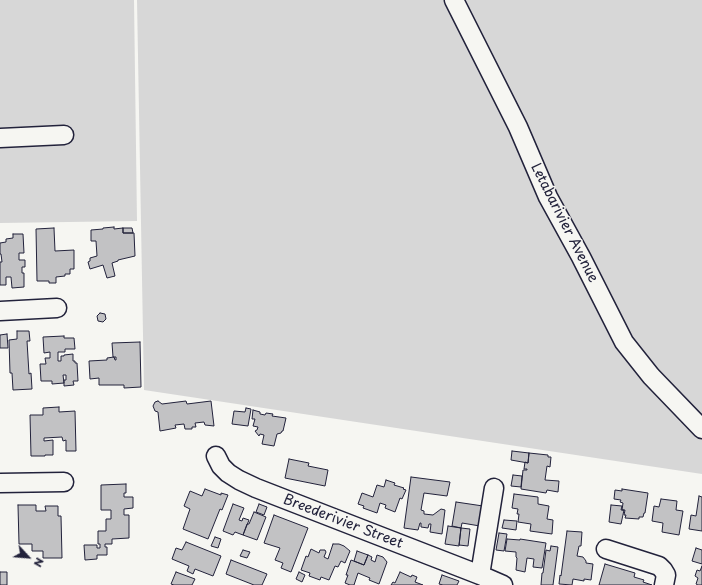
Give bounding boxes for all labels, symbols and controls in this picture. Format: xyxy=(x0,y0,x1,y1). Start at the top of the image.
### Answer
street label: Letabarivier Avenue xyxy=(527,161,601,285)
street label: Breederivier Street xyxy=(281,491,405,553)
north arrow xyxy=(8,537,48,577)
text: N xyxy=(30,555,49,570)

